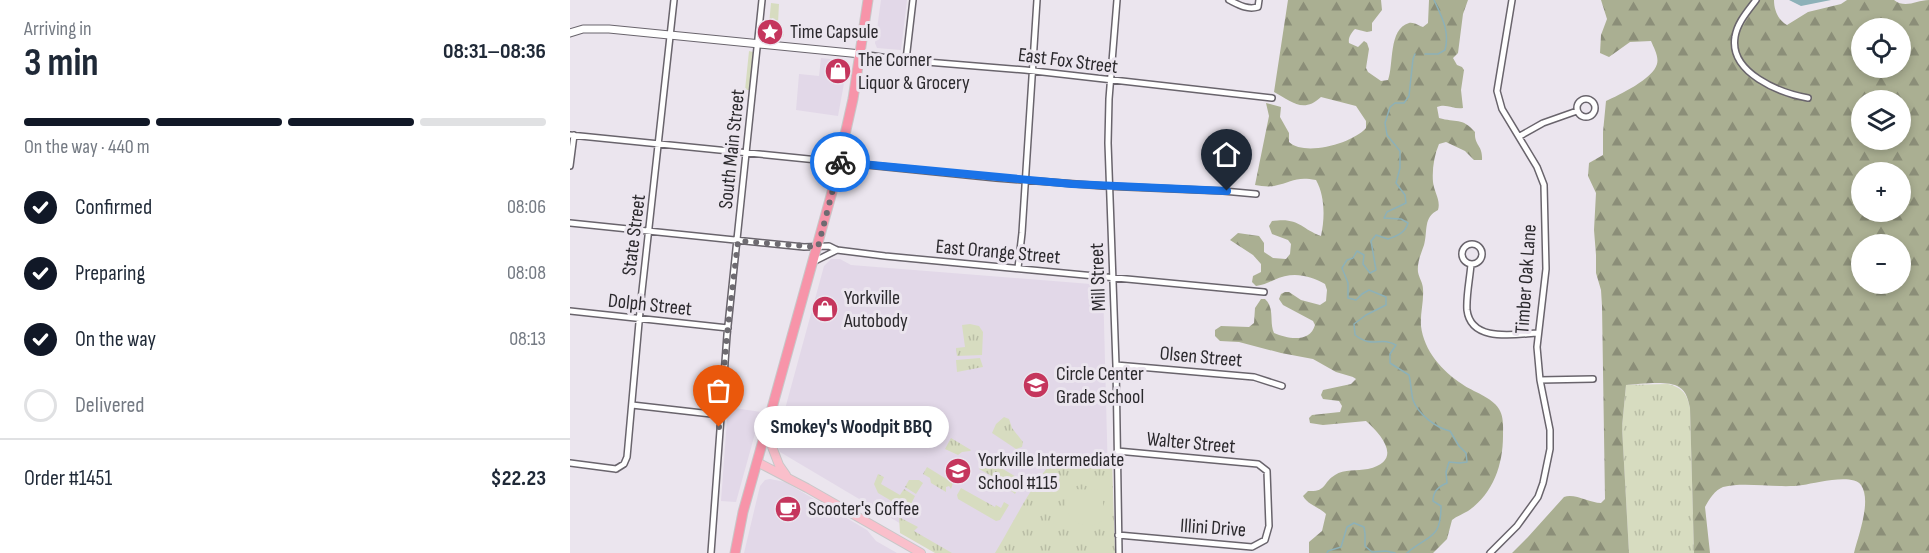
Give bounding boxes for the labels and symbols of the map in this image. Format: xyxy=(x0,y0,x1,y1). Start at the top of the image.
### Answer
place icon: Time Capsule xyxy=(755,17,785,47)
place label: Time Capsule xyxy=(790,20,879,44)
street label: East Fox Street xyxy=(1017,43,1119,79)
place label: The Corner Liquor & Grocery xyxy=(858,48,970,95)
shop icon: The Corner Liquor & Grocery xyxy=(823,56,853,86)
street label: South Main Street xyxy=(714,88,750,210)
pin xyxy=(1201,129,1252,191)
courier xyxy=(810,132,870,192)
street label: State Street xyxy=(617,193,651,277)
street label: Timber Oak Lane xyxy=(1510,223,1542,335)
street label: East Orange Street xyxy=(935,235,1061,269)
street label: Mill Street xyxy=(1085,242,1111,312)
place label: Yorkville Autobody xyxy=(843,286,908,333)
street label: Dolph Street xyxy=(607,289,693,321)
shop icon: Yorkville Autobody xyxy=(810,294,840,324)
street label: Olsen Street xyxy=(1159,341,1243,373)
place label: Circle Center Grade School xyxy=(1056,362,1144,409)
pin xyxy=(693,365,744,427)
school or university icon: Circle Center Grade School xyxy=(1021,370,1051,400)
callout: Smokey's Woodpit BBQ xyxy=(755,406,950,448)
street label: Walter Street xyxy=(1146,427,1236,459)
place label: Yorkville Intermediate School #115 xyxy=(978,448,1124,495)
school or university icon: Yorkville Intermediate School #115 xyxy=(943,456,973,486)
cafe icon: Scooter's Coffee xyxy=(773,494,803,524)
place label: Scooter's Coffee xyxy=(808,497,919,521)
street label: Illini Drive xyxy=(1179,514,1247,542)

